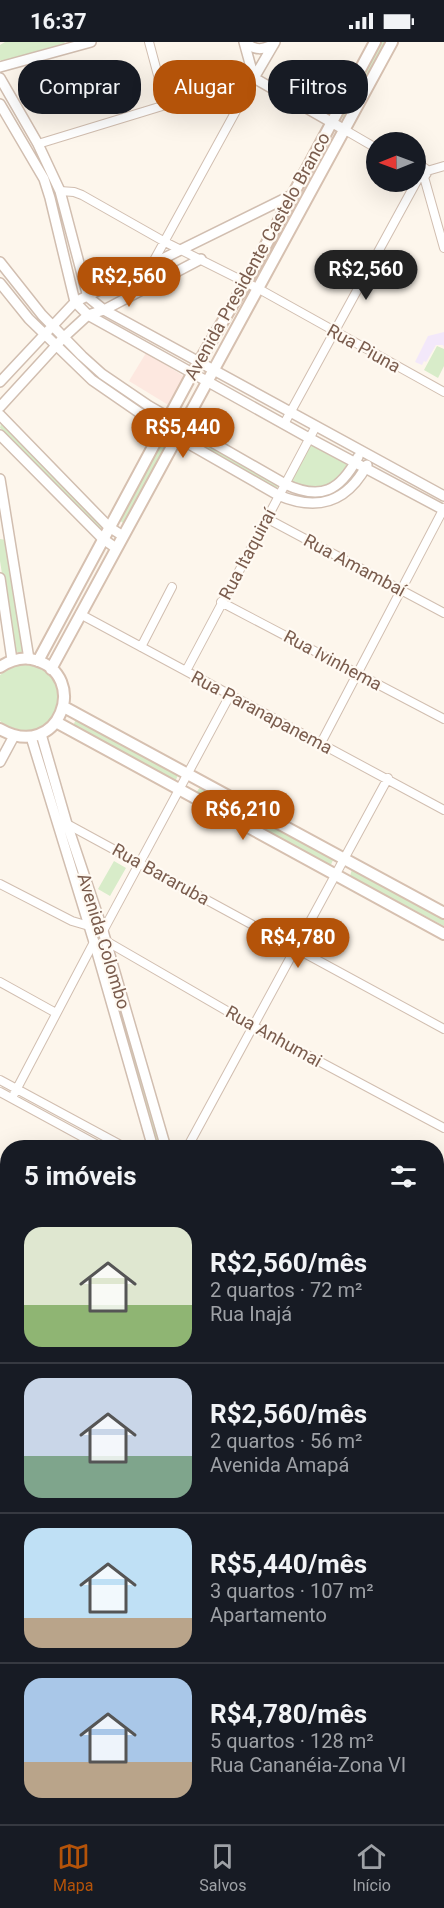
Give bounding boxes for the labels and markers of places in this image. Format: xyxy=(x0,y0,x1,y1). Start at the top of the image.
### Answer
pin: R$2,560 xyxy=(311,250,421,301)
pin: R$2,560 xyxy=(74,257,184,308)
pin: R$5,440 xyxy=(128,408,238,459)
pin: R$6,210 xyxy=(188,790,298,841)
pin: R$4,780 xyxy=(243,918,353,969)

